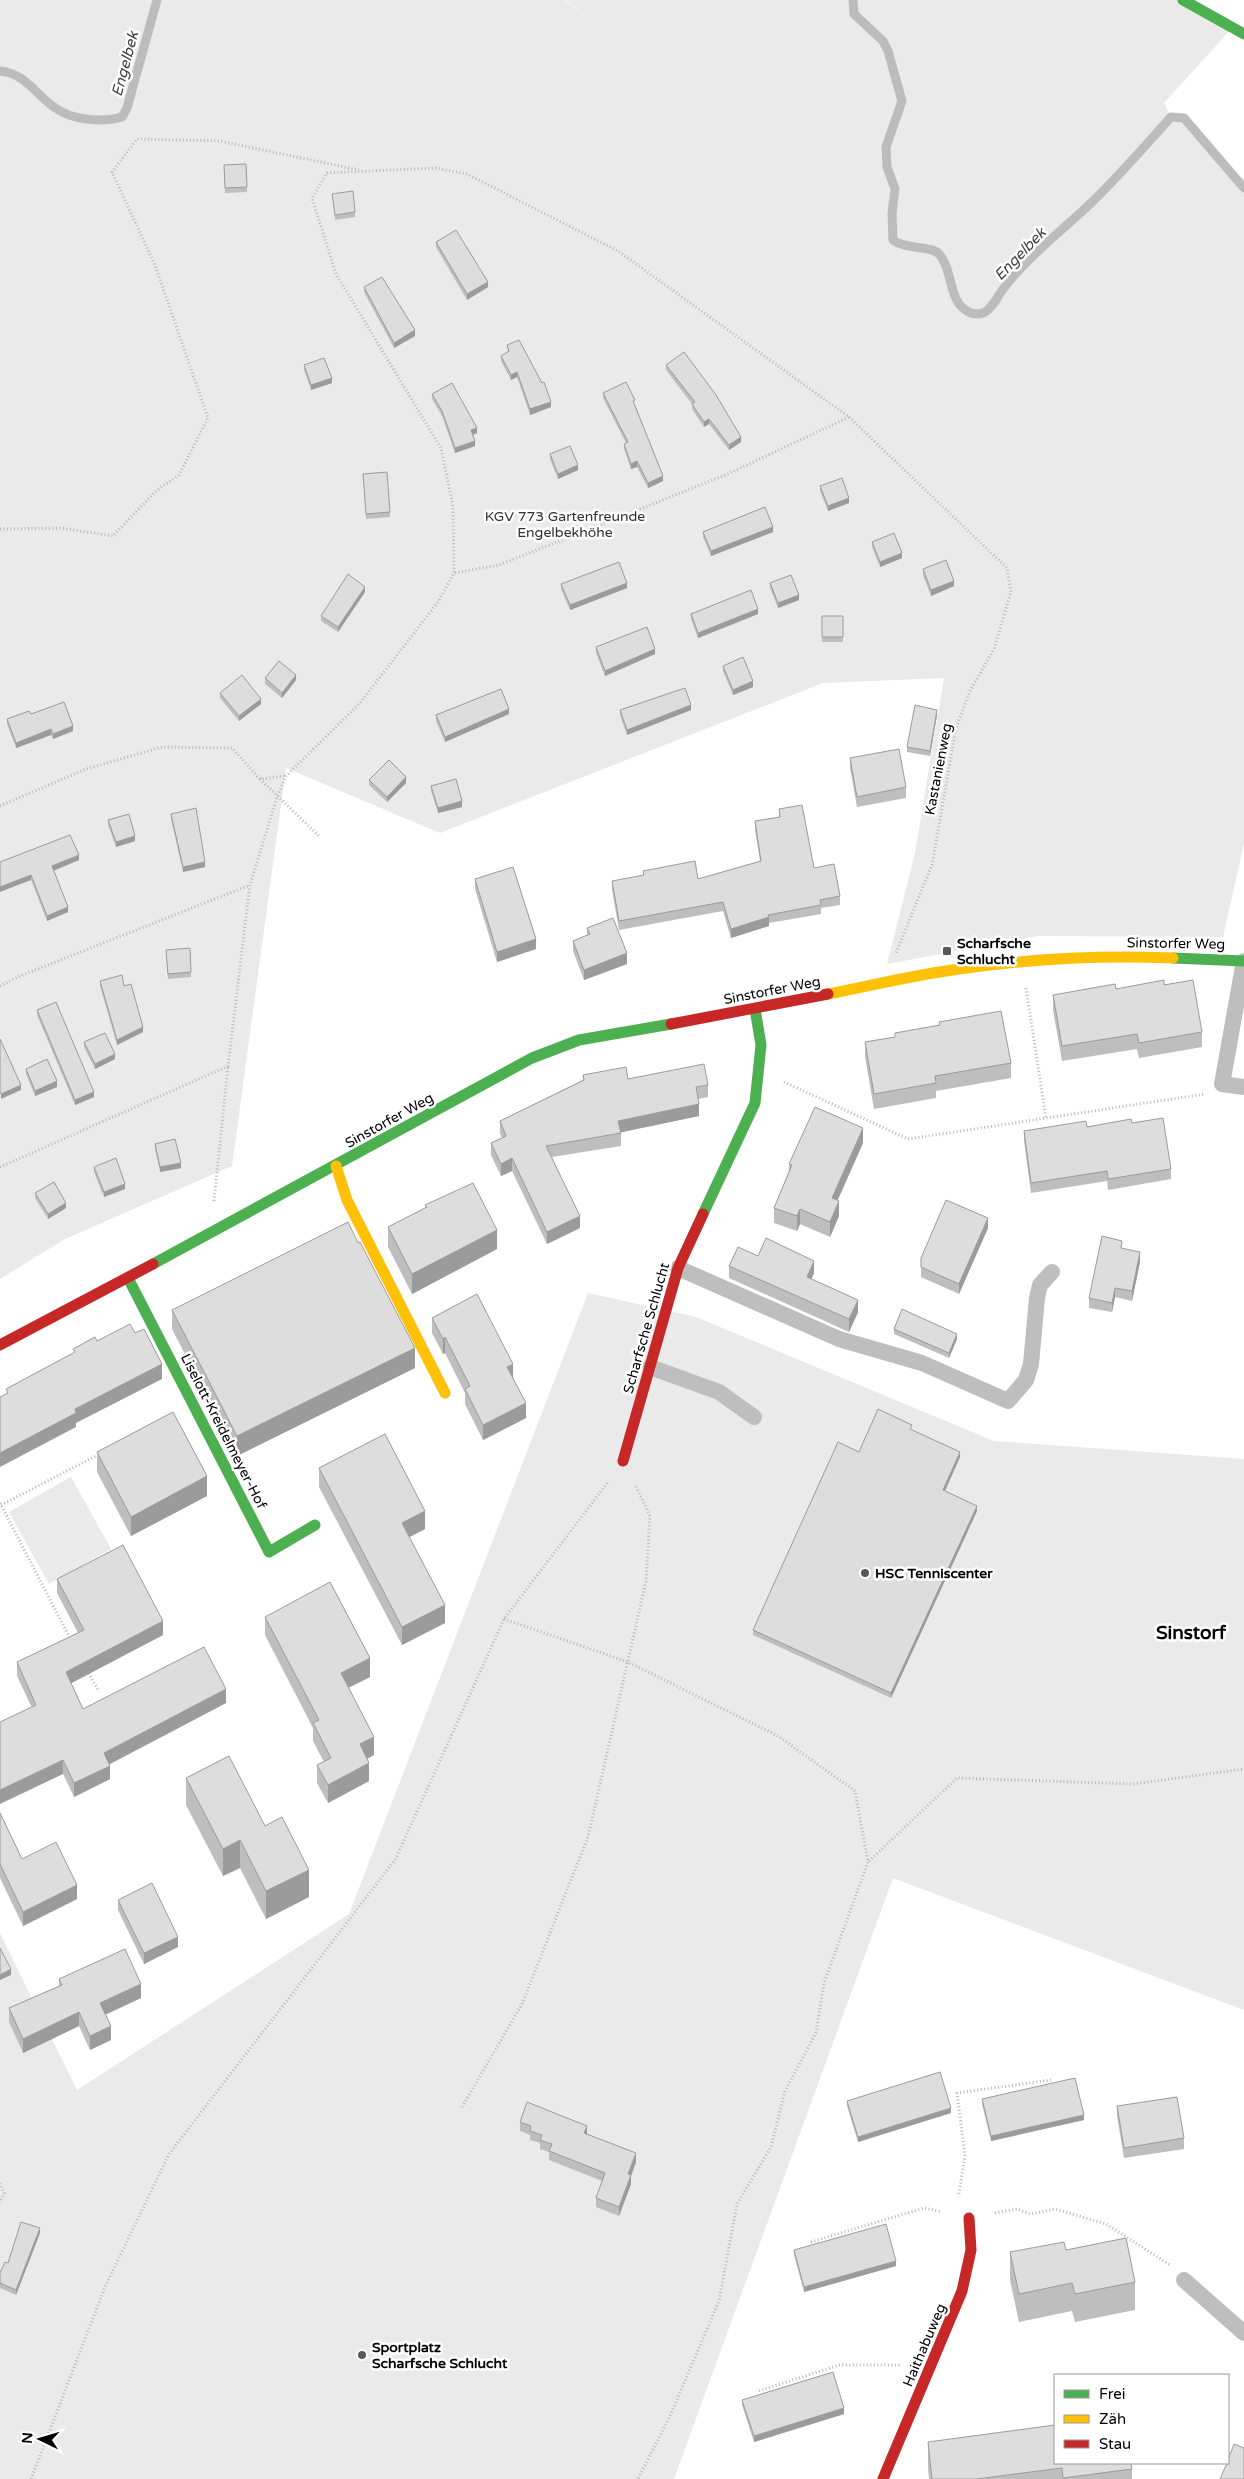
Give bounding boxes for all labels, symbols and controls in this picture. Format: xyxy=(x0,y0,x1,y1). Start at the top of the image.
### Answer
water label: Engelbek xyxy=(108,28,143,98)
water label: Engelbek xyxy=(990,223,1051,284)
park label: KGV 773 Gartenfreunde Engelbekhöhe xyxy=(485,508,645,541)
street label: Kastanienweg xyxy=(921,722,956,816)
street label: Sinstorfer Weg xyxy=(1127,934,1225,953)
place label: Scharfsche Schlucht xyxy=(957,935,1031,968)
marker: Scharfsche Schlucht xyxy=(941,945,953,957)
street label: Sinstorfer Weg xyxy=(722,973,822,1008)
street label: Sinstorfer Weg xyxy=(342,1089,436,1152)
street label: Scharfsche Schlucht xyxy=(620,1260,673,1395)
street label: Liselott-Kreidelmeyer-Hof xyxy=(177,1351,270,1512)
place label: HSC Tenniscenter xyxy=(875,1565,993,1582)
marker: HSC Tenniscenter xyxy=(859,1567,871,1579)
district label: Sinstorf xyxy=(1156,1622,1227,1644)
street label: Haithabuweg xyxy=(899,2301,950,2389)
place label: Sportplatz Scharfsche Schlucht xyxy=(372,2339,508,2372)
marker: Sportplatz Scharfsche Schlucht xyxy=(356,2349,368,2361)
legend xyxy=(1054,2374,1229,2464)
text: Frei xyxy=(1099,2385,1125,2403)
text: Zäh xyxy=(1099,2410,1126,2428)
north arrow xyxy=(15,2414,65,2464)
text: N xyxy=(19,2432,37,2444)
text: Stau xyxy=(1099,2435,1131,2453)

